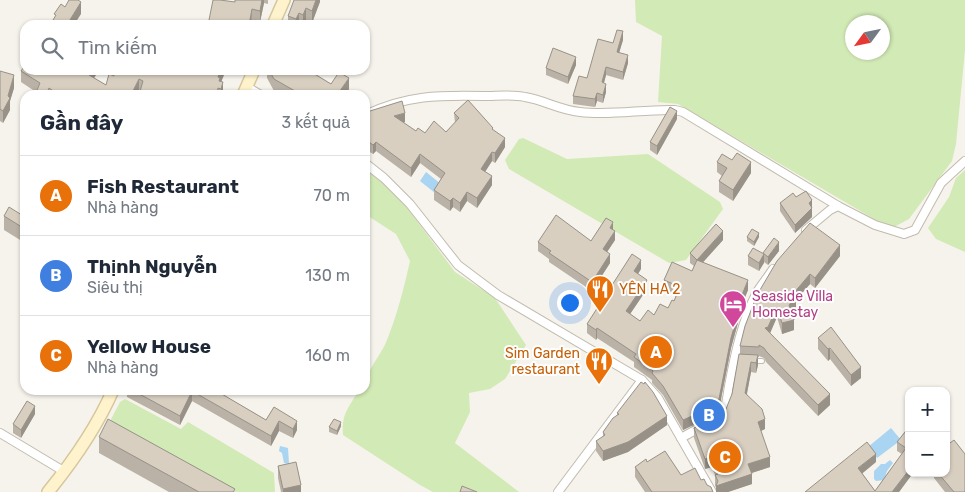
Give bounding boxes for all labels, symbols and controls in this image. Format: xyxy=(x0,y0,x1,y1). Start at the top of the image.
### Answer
north arrow xyxy=(845,15,890,60)
search box xyxy=(20,20,370,75)
icon: search xyxy=(38,34,66,62)
text: Tìm kiếm xyxy=(78,36,157,59)
text: Gần đây xyxy=(40,110,123,135)
text: 3 kết quả xyxy=(281,113,350,132)
text: Fish Restaurant xyxy=(87,175,239,198)
text: A xyxy=(50,186,62,205)
text: 70 m xyxy=(313,186,350,205)
text: Nhà hàng xyxy=(87,198,158,217)
text: Thịnh Nguyễn xyxy=(87,255,217,278)
text: B xyxy=(50,266,62,285)
text: 130 m xyxy=(305,266,350,285)
restaurant icon: YÊN HA 2 xyxy=(585,274,615,313)
text: Siêu thị xyxy=(87,278,143,297)
place label: YÊN HA 2 xyxy=(619,280,680,298)
place label: Seaside Villa Homestay xyxy=(752,288,833,321)
hotel icon: Seaside Villa Homestay xyxy=(718,289,748,328)
your location xyxy=(557,290,583,316)
pin: A xyxy=(640,333,672,371)
text: Yellow House xyxy=(87,335,211,358)
place label: Sim Garden restaurant xyxy=(505,345,581,378)
text: C xyxy=(50,346,62,365)
text: 160 m xyxy=(305,346,350,365)
restaurant icon: Sim Garden restaurant xyxy=(584,346,614,385)
text: Nhà hàng xyxy=(87,358,158,377)
map controls xyxy=(905,387,950,477)
button: + xyxy=(905,387,950,432)
pin: B xyxy=(693,396,725,434)
button: − xyxy=(905,432,950,477)
pin: C xyxy=(709,438,741,476)

